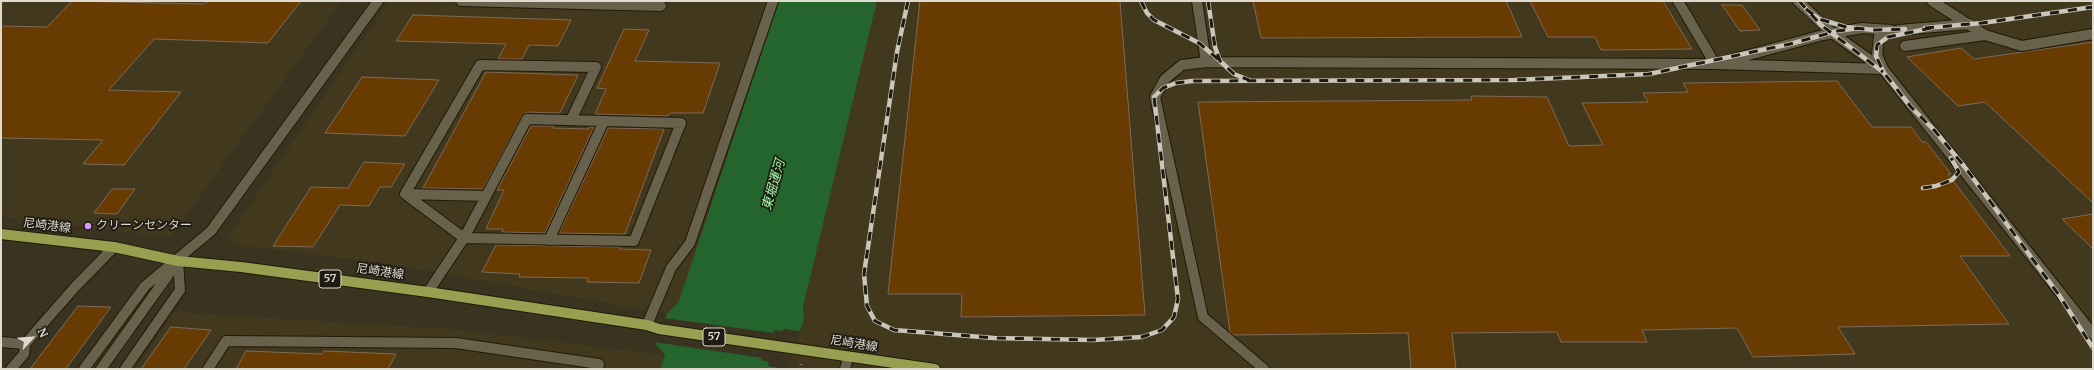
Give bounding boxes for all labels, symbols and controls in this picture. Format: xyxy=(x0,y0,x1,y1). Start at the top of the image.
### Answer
water label: 東堀運河 xyxy=(759,158,789,212)
street label: 尼崎港線 xyxy=(22,216,72,236)
place label: クリーンセンター xyxy=(96,219,192,233)
marker: クリーンセンター xyxy=(83,221,93,231)
street label: 尼崎港線 xyxy=(355,262,405,282)
road number: 57 xyxy=(319,270,341,288)
north arrow xyxy=(12,318,52,358)
text: N xyxy=(35,326,51,340)
road number: 57 xyxy=(703,328,725,346)
street label: 尼崎港線 xyxy=(829,333,879,355)

